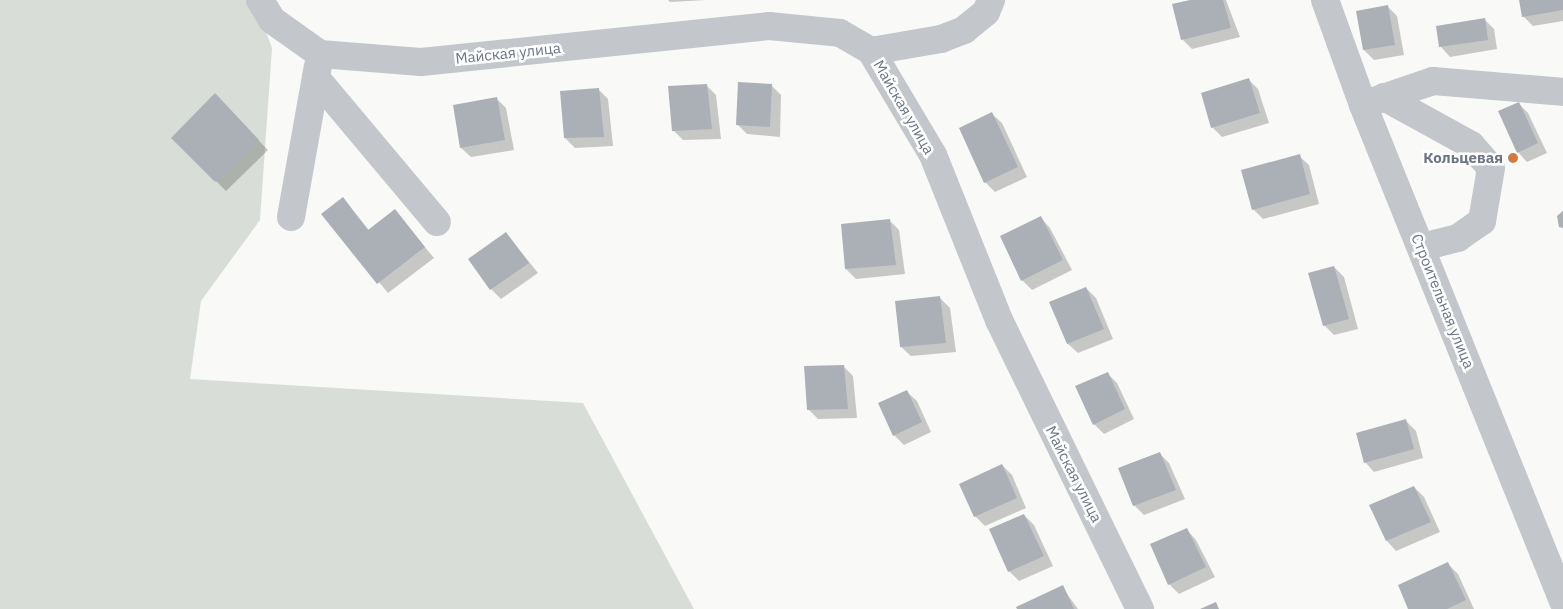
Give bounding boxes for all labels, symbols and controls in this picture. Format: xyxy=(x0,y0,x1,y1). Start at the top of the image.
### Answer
street label: Майская улица xyxy=(454,39,562,67)
street label: Майская улица xyxy=(870,57,938,157)
place label: Кольцевая xyxy=(1423,149,1503,167)
marker: Кольцевая xyxy=(1507,152,1519,164)
street label: Строительная улица xyxy=(1408,231,1478,371)
street label: Майская улица xyxy=(1042,423,1106,525)

